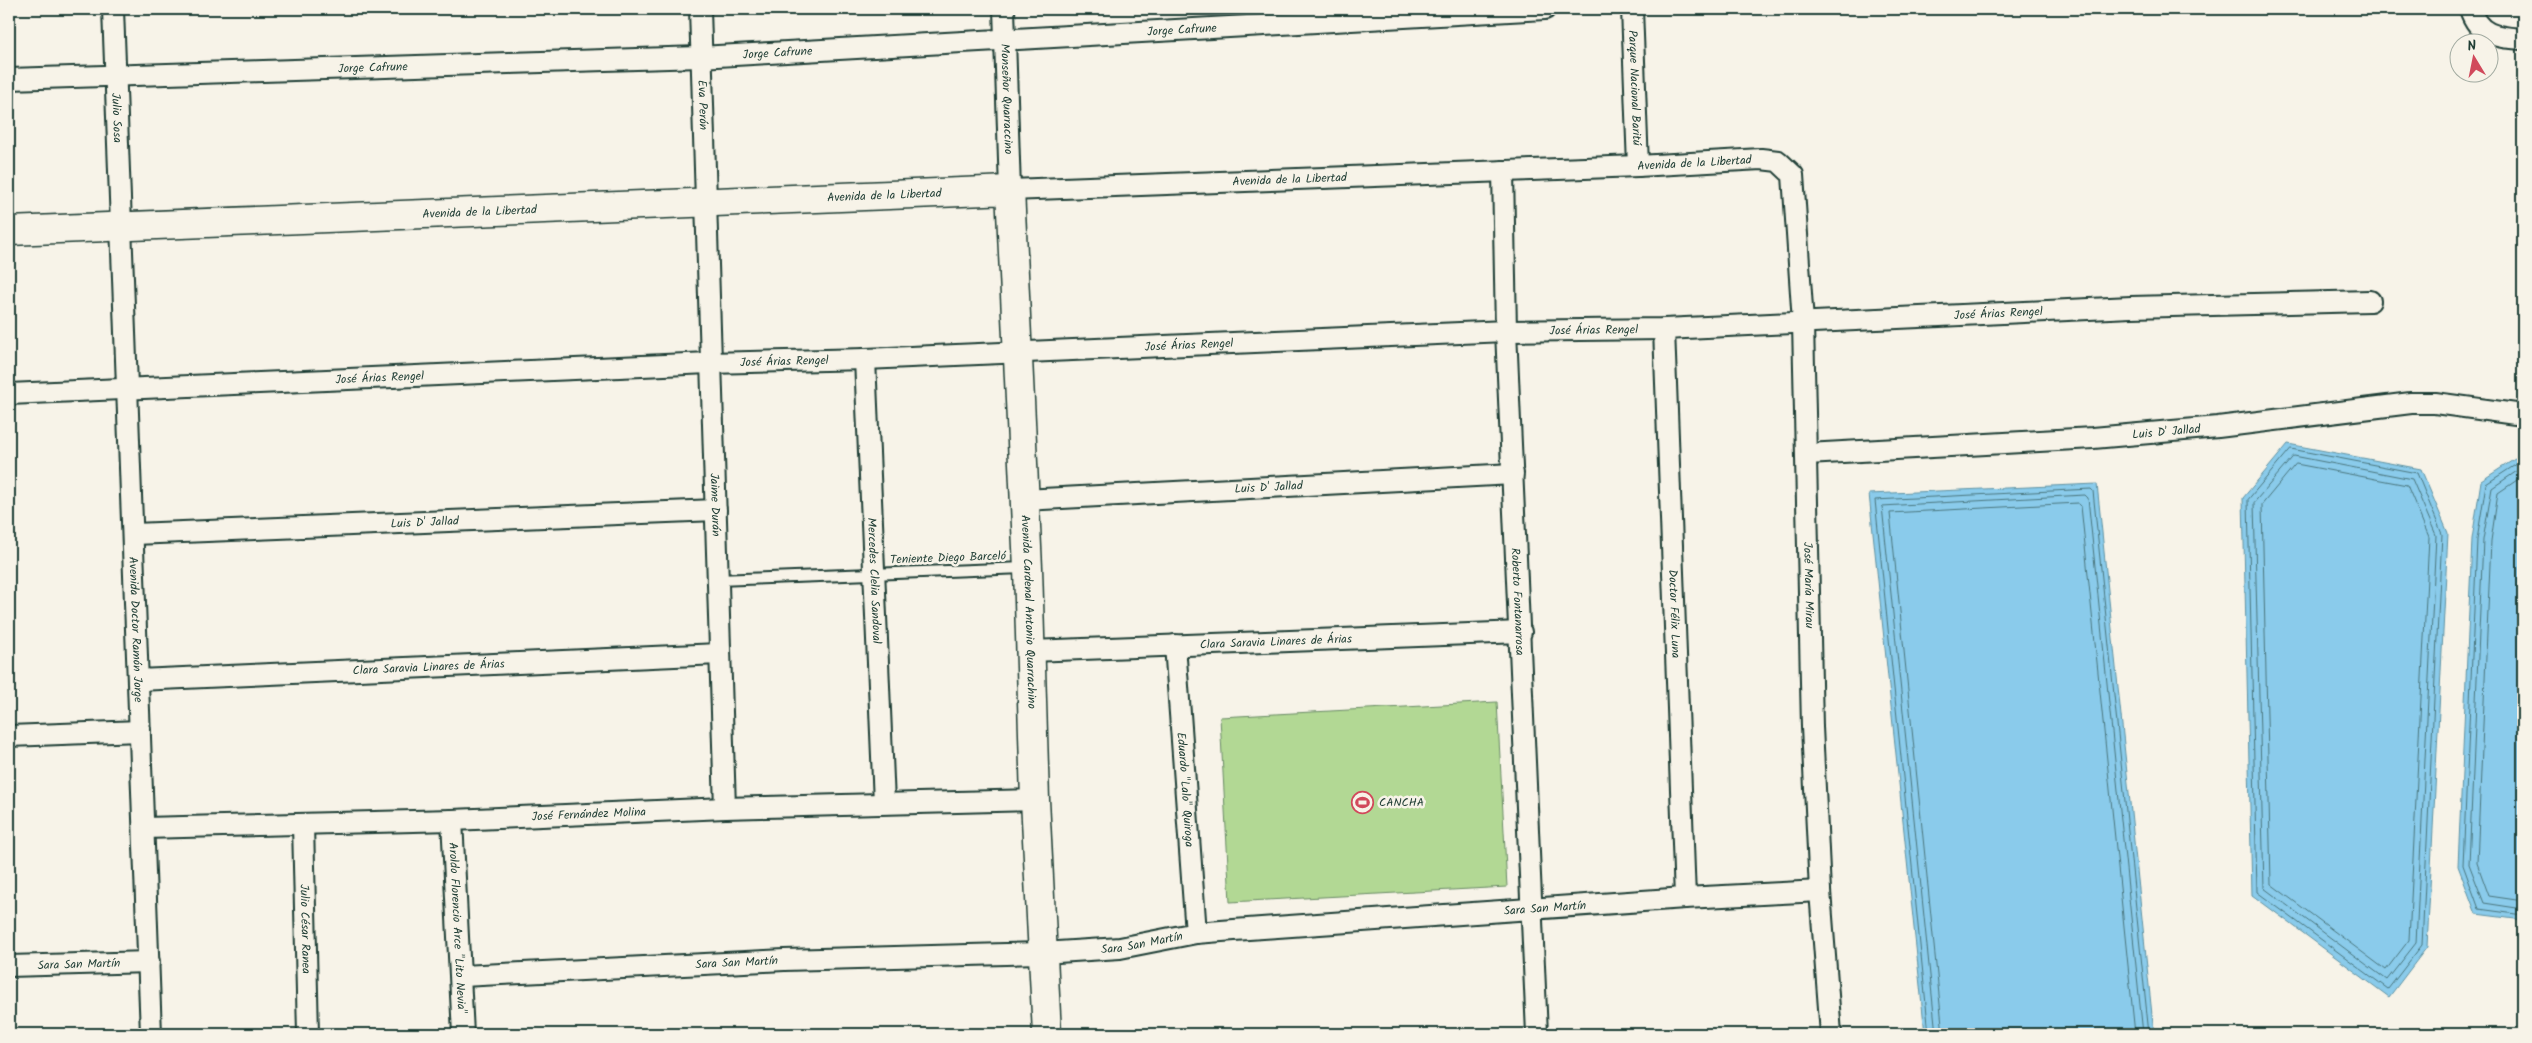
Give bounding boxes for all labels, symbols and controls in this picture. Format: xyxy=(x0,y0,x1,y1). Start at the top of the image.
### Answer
street label: Jorge Cafrune xyxy=(1146,18,1218,41)
street label: Parque Nacional Baritú xyxy=(1623,30,1647,146)
north arrow xyxy=(2450,32,2500,82)
text: N xyxy=(2466,35,2478,58)
street label: Jorge Cafrune xyxy=(742,41,814,64)
street label: Monseñor Quarraccino xyxy=(996,43,1018,155)
street label: Jorge Cafrune xyxy=(338,57,409,78)
street label: Eva Perón xyxy=(693,80,713,130)
street label: Julio Sosa xyxy=(107,93,127,144)
street label: Avenida de la Libertad xyxy=(1637,150,1753,176)
street label: Avenida de la Libertad xyxy=(1232,168,1348,191)
street label: Avenida de la Libertad xyxy=(827,183,943,207)
street label: Avenida de la Libertad xyxy=(422,200,538,224)
street label: José Árias Rengel xyxy=(1953,302,2043,325)
street label: José Árias Rengel xyxy=(1549,320,1638,340)
street label: José Árias Rengel xyxy=(1144,333,1234,356)
street label: José Árias Rengel xyxy=(740,350,829,372)
street label: José Árias Rengel xyxy=(335,366,424,389)
street label: Luis D' Jallad xyxy=(2131,419,2202,444)
street label: Jaime Durán xyxy=(705,473,726,537)
street label: Luis D' Jallad xyxy=(1234,476,1304,498)
street label: Luis D' Jallad xyxy=(390,511,460,533)
street label: Avenida Cardenal Antonio Quarrachino xyxy=(1016,514,1042,709)
street label: Mercedes Clelia Sandoval xyxy=(862,517,887,644)
street label: José María Mirau xyxy=(1798,542,1819,629)
street label: Teniente Diego Barceló xyxy=(890,546,1007,570)
street label: Roberto Fontanarrosa xyxy=(1506,547,1530,656)
street label: Avenida Doctor Ramón Jorge xyxy=(124,556,148,703)
street label: Doctor Félix Luna xyxy=(1663,569,1686,659)
street label: Clara Saravia Linares de Árias xyxy=(1199,629,1352,654)
street label: Clara Saravia Linares de Árias xyxy=(352,654,505,680)
street label: Eduardo "Lalo" Quiroga xyxy=(1172,731,1199,848)
sports icon: CANCHA xyxy=(1351,790,1375,814)
place label: CANCHA xyxy=(1379,793,1424,812)
street label: José Fernández Molina xyxy=(531,802,647,826)
street label: Aroldo Florencio Arce "Lito Nevia" xyxy=(444,842,471,1014)
street label: Julio César Ranea xyxy=(295,884,316,974)
street label: Sara San Martín xyxy=(1503,896,1587,920)
street label: Sara San Martín xyxy=(1100,926,1184,959)
street label: Sara San Martín xyxy=(695,951,778,974)
street label: Sara San Martín xyxy=(37,953,121,975)

